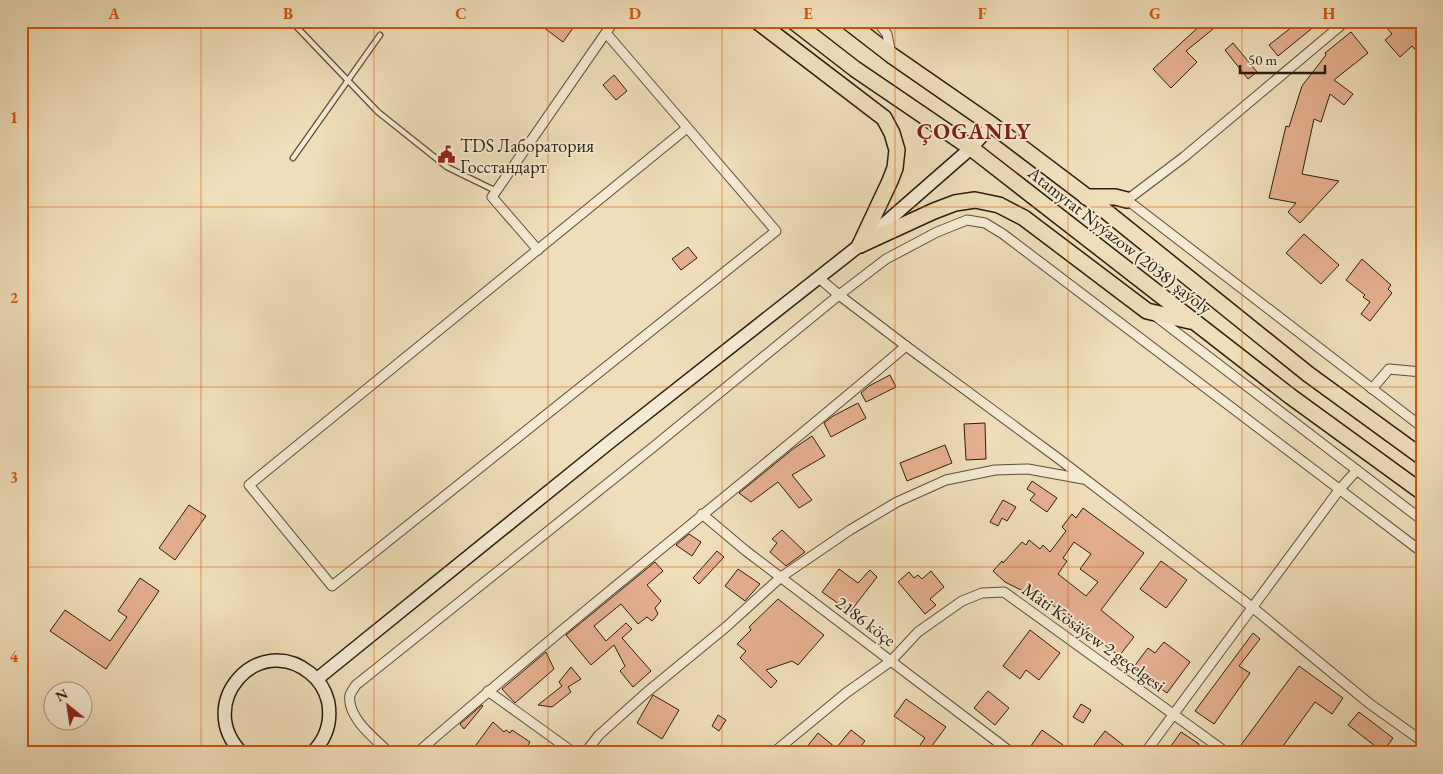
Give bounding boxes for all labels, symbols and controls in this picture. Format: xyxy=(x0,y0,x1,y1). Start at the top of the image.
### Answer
text: A xyxy=(107,3,120,24)
text: B xyxy=(283,3,293,24)
text: C xyxy=(455,3,467,24)
text: D xyxy=(629,3,641,24)
text: E xyxy=(803,3,813,24)
text: F xyxy=(978,3,987,24)
text: G xyxy=(1149,3,1161,24)
text: H xyxy=(1323,3,1336,24)
scale bar xyxy=(1240,42,1326,74)
text: 50 m xyxy=(1248,50,1277,69)
text: 1 xyxy=(10,107,18,128)
district label: ÇOGANLY xyxy=(917,117,1032,146)
place label: TDS Лаборатория Госстандарт xyxy=(460,134,594,178)
public building icon: TDS Лаборатория Госстандарт xyxy=(436,145,456,165)
street label: Atamyrat Nyýazow (2038) şaýoly xyxy=(1023,160,1217,319)
text: 2 xyxy=(10,287,19,308)
text: 3 xyxy=(10,467,18,488)
street label: Mäti Kösäýew 2 geçelgesi xyxy=(1018,577,1171,697)
street label: 2186 köçe xyxy=(831,591,901,651)
text: 4 xyxy=(10,646,19,667)
north arrow xyxy=(42,682,92,732)
text: N xyxy=(52,684,71,705)

